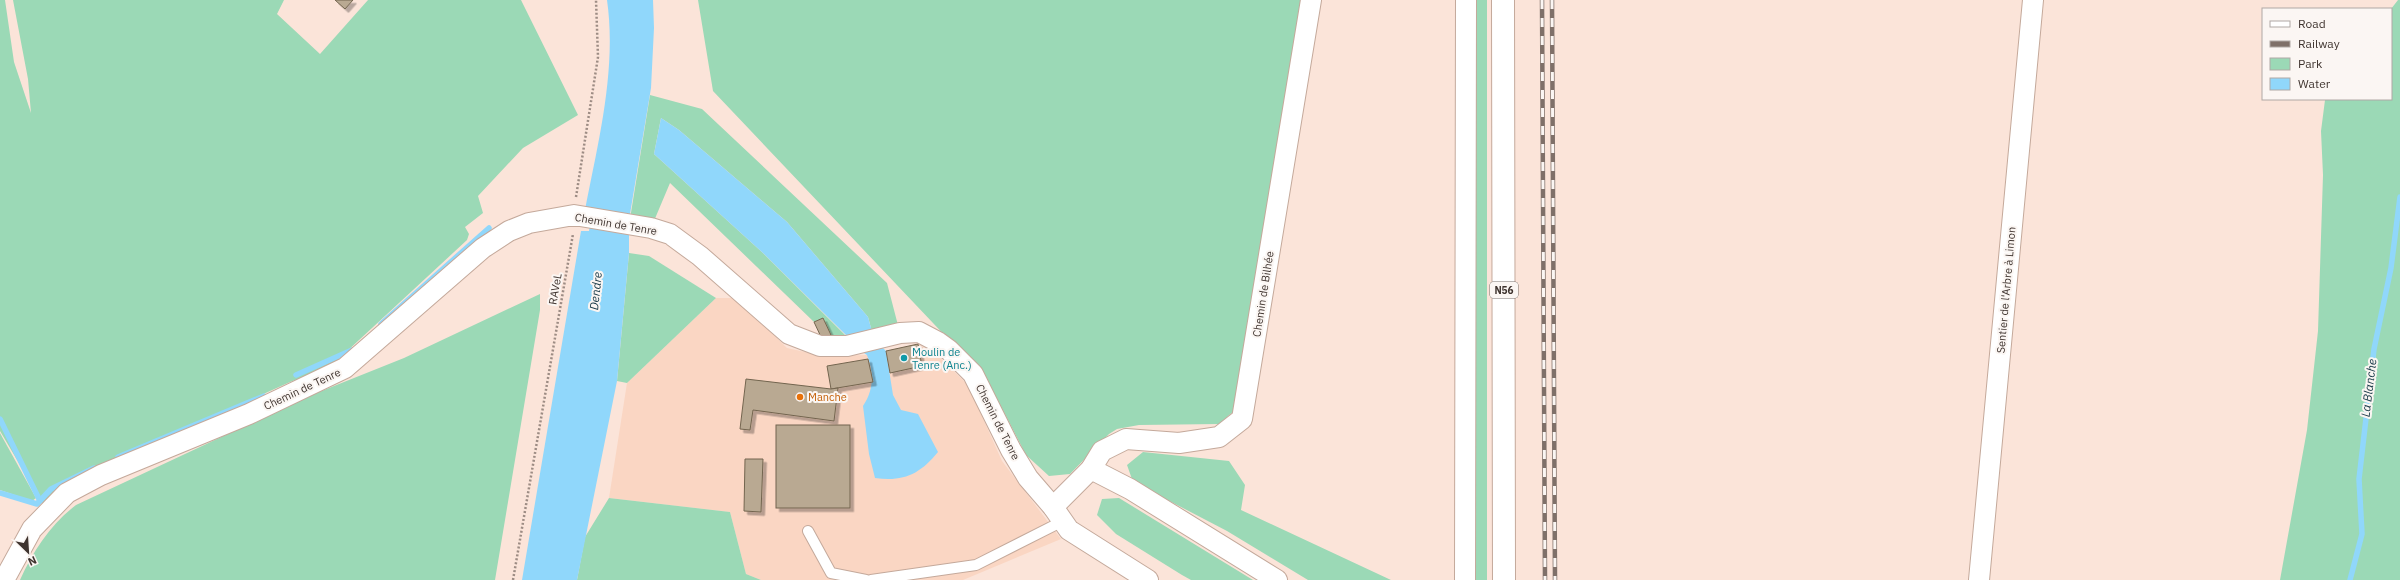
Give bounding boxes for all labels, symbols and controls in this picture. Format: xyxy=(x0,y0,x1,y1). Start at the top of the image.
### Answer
legend xyxy=(2262,8,2392,100)
text: Road xyxy=(2298,16,2326,31)
text: Railway xyxy=(2298,36,2340,51)
text: Park xyxy=(2298,56,2323,71)
text: Water xyxy=(2298,76,2331,91)
street label: Chemin de Tenre xyxy=(574,210,658,238)
street label: Sentier de l'Arbre à Limon xyxy=(1993,226,2019,354)
street label: Chemin de Bilhée xyxy=(1249,250,1277,338)
water label: Dendre xyxy=(586,271,605,311)
street label: RAVeL xyxy=(545,272,565,306)
road number: N56 xyxy=(1490,282,1518,298)
place label: Moulin de Tenre (Anc.) xyxy=(912,345,972,372)
marker: Moulin de Tenre (Anc.) xyxy=(899,353,909,363)
water label: La Blanche xyxy=(2357,358,2380,418)
street label: Chemin de Tenre xyxy=(261,365,343,413)
street label: Chemin de Tenre xyxy=(973,382,1023,462)
place label: Manche xyxy=(808,390,847,404)
marker: Manche xyxy=(795,392,805,402)
north arrow xyxy=(8,532,48,572)
text: N xyxy=(26,553,39,569)

